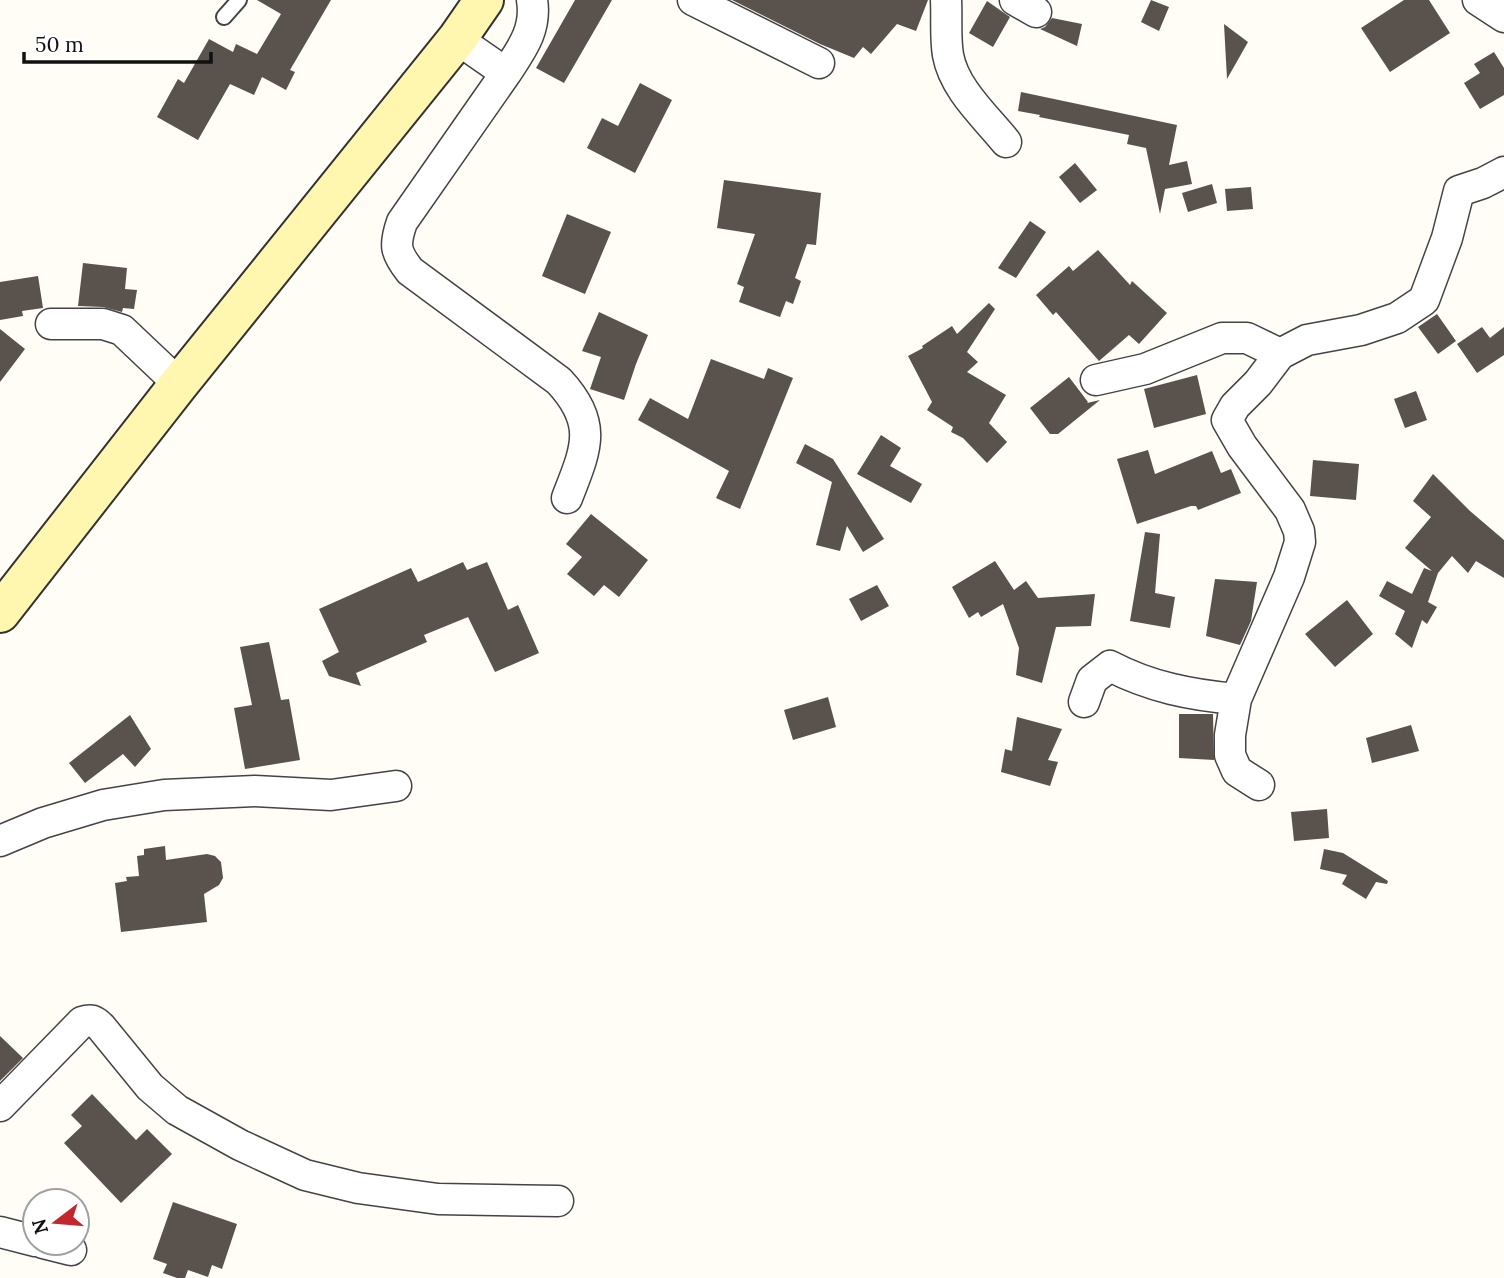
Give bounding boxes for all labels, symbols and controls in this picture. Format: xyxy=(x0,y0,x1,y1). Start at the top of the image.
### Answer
scale bar xyxy=(24,21,212,65)
text: 50 m xyxy=(35,31,84,58)
north arrow xyxy=(21,1187,91,1257)
text: N xyxy=(26,1216,53,1237)

